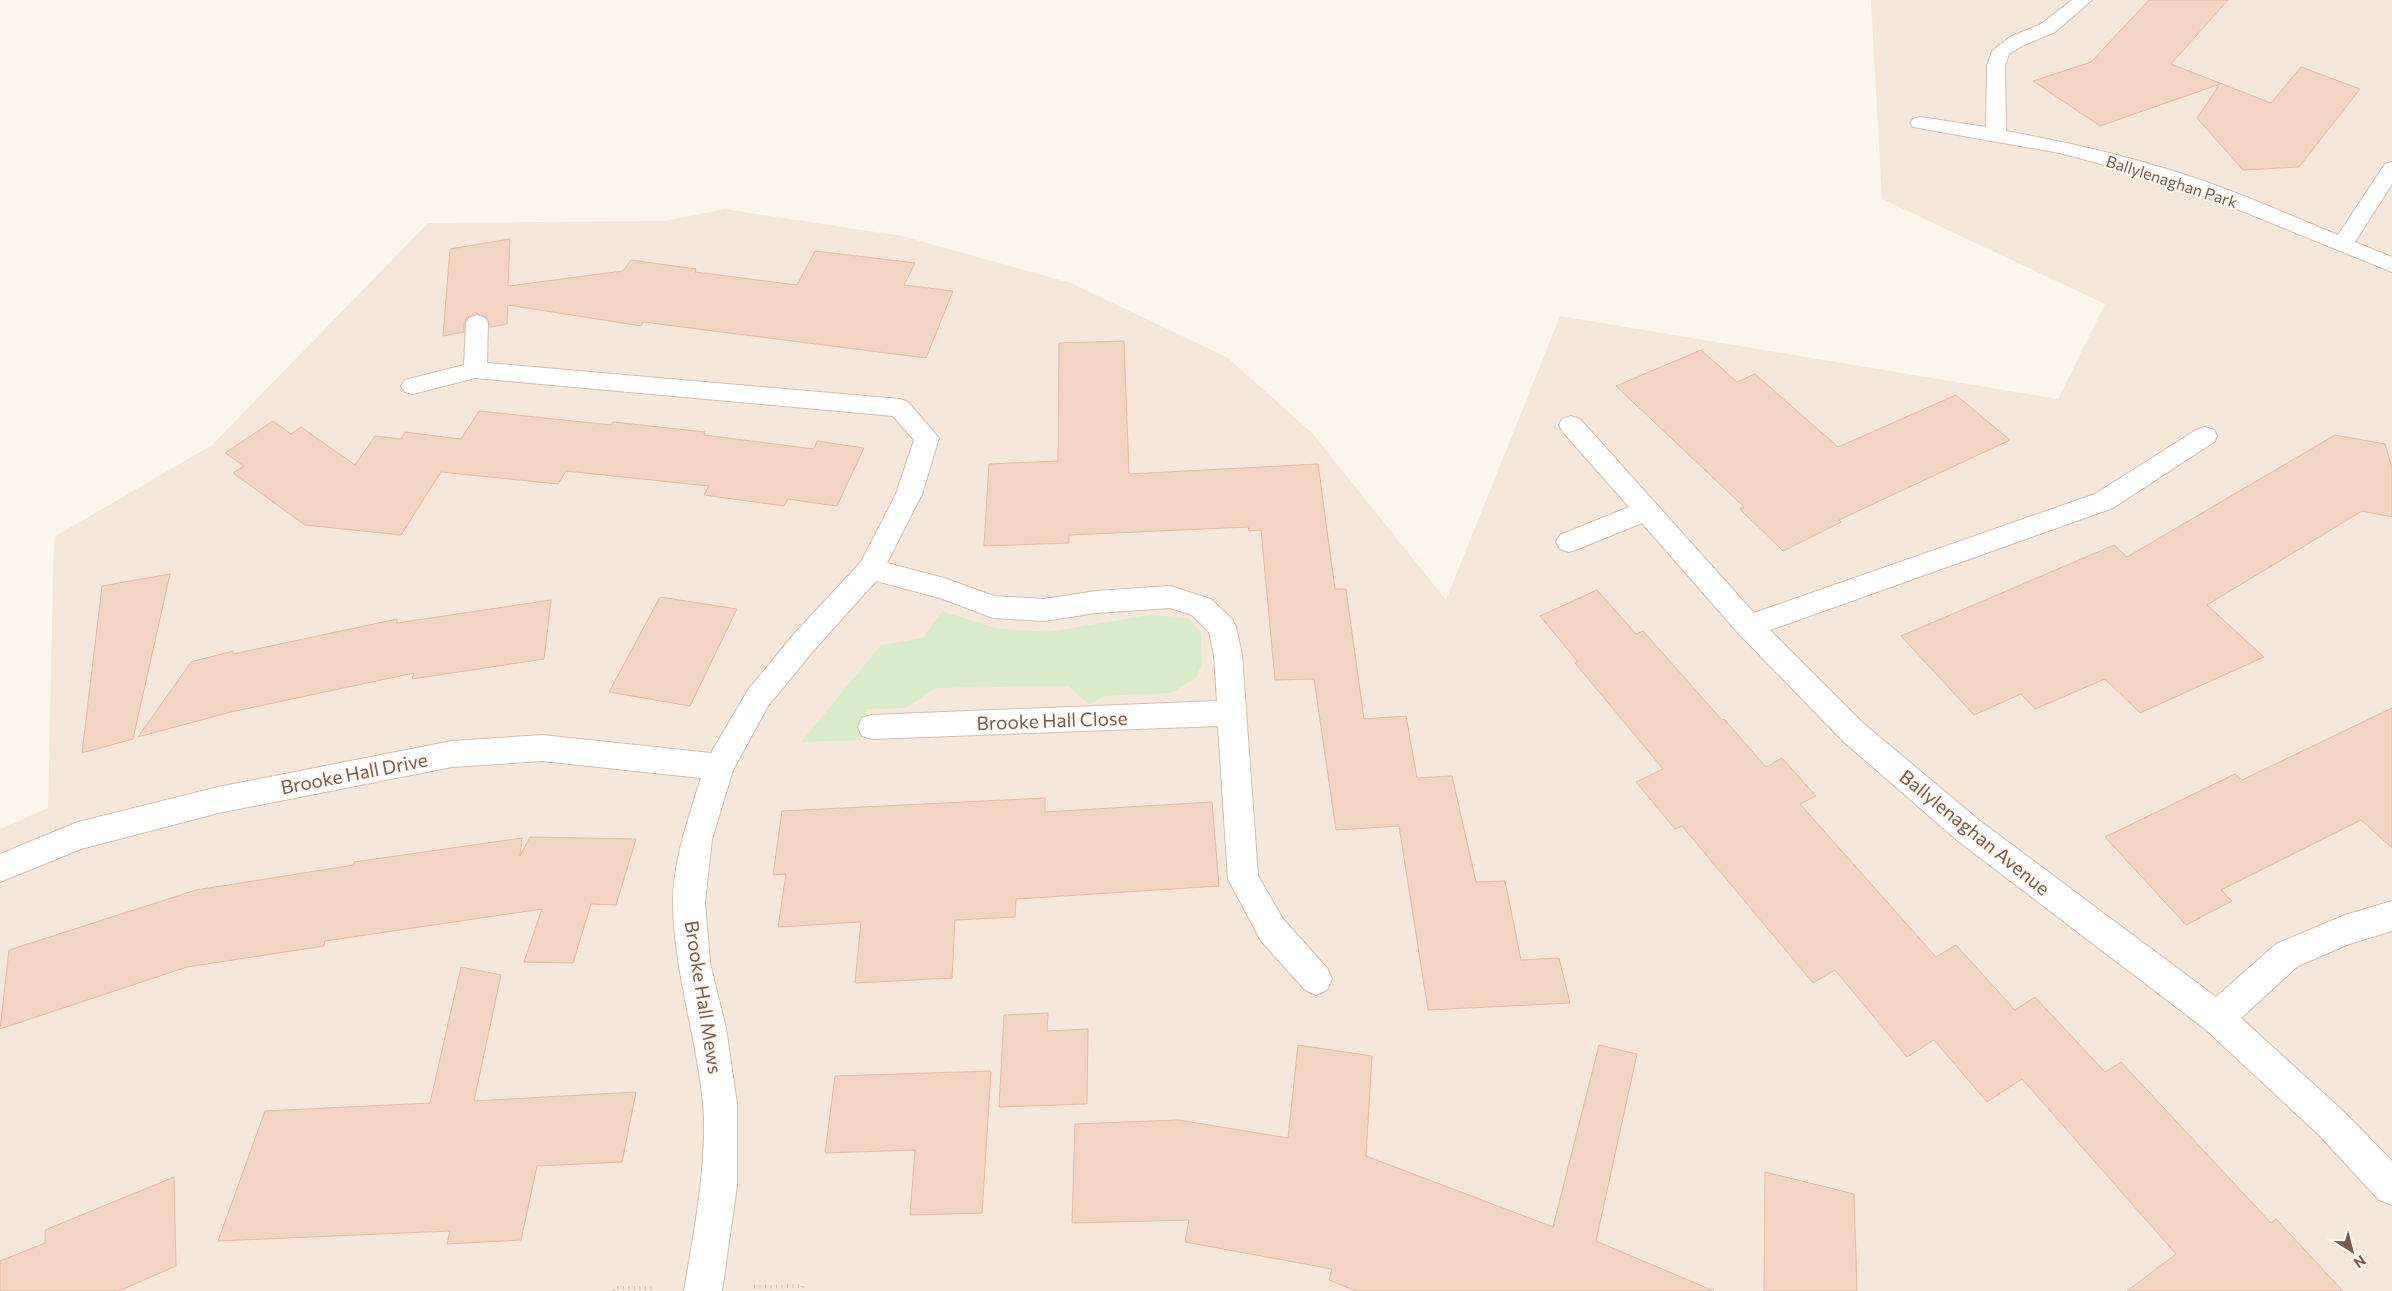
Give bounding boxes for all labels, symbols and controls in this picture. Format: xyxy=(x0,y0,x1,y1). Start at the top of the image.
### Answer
street label: Ballylenaghan Park xyxy=(2104,151,2240,211)
street label: Brooke Hall Close xyxy=(976,706,1128,734)
street label: Brooke Hall Drive xyxy=(279,747,429,799)
street label: Ballylenaghan Avenue xyxy=(1895,764,2055,900)
street label: Brooke Hall Mews xyxy=(681,919,727,1075)
north arrow xyxy=(2327,1226,2377,1276)
text: N xyxy=(2351,1252,2369,1272)

